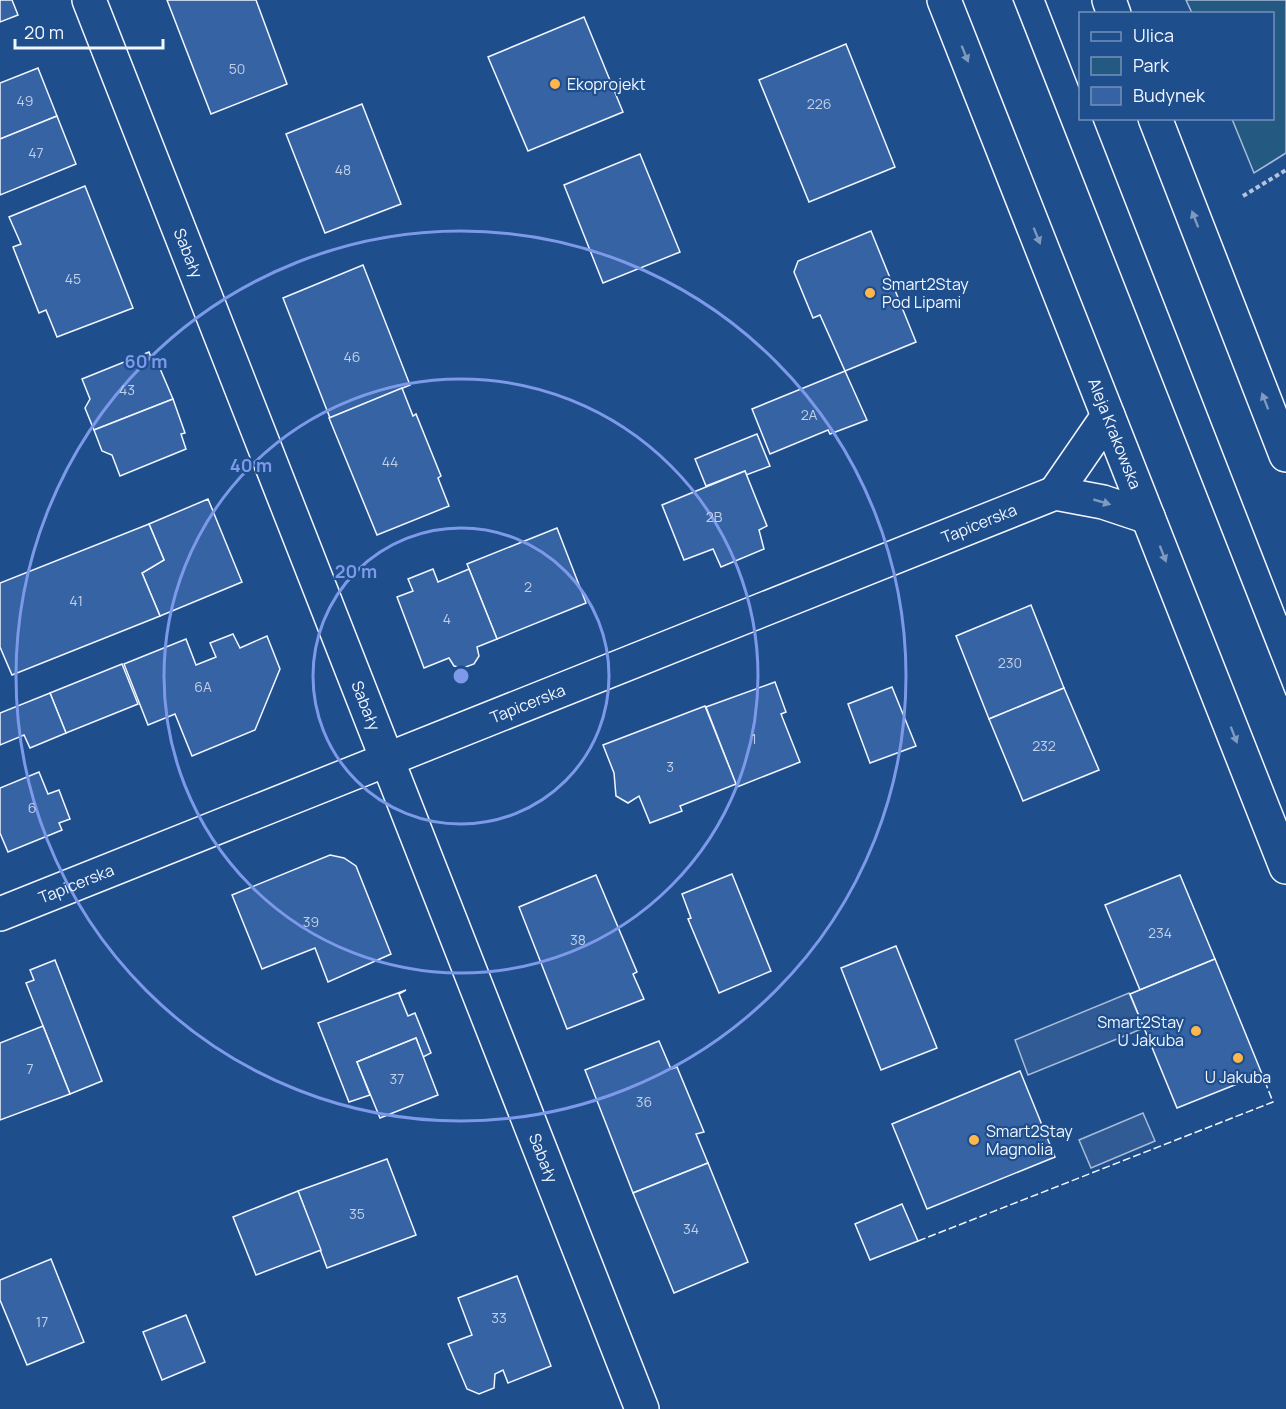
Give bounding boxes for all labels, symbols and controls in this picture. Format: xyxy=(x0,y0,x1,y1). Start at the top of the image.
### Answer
scale bar xyxy=(15,12,164,50)
legend xyxy=(1079,12,1274,120)
text: 20 m xyxy=(24,20,64,44)
text: Ulica xyxy=(1133,23,1174,47)
one-way arrow xyxy=(960,46,970,64)
text: Park xyxy=(1133,53,1170,77)
house number: 50 xyxy=(229,59,245,78)
place label: Ekoprojekt xyxy=(567,73,646,95)
marker: Ekoprojekt xyxy=(548,77,562,91)
text: Budynek xyxy=(1133,83,1206,107)
house number: 49 xyxy=(17,91,33,110)
house number: 226 xyxy=(807,94,831,113)
house number: 47 xyxy=(28,143,44,162)
house number: 48 xyxy=(335,160,351,179)
one-way arrow xyxy=(1189,210,1199,228)
street label: Sabały xyxy=(169,225,208,282)
one-way arrow xyxy=(1032,227,1042,245)
house number: 45 xyxy=(65,269,81,288)
place label: Smart2Stay Pod Lipami xyxy=(882,273,969,313)
marker: Smart2Stay Pod Lipami xyxy=(863,286,877,300)
house number: 46 xyxy=(344,347,360,366)
text: 60 m xyxy=(125,349,167,373)
street label: Aleja Krakowska xyxy=(1083,375,1147,492)
house number: 43 xyxy=(119,380,135,399)
one-way arrow xyxy=(1259,392,1269,410)
house number: 2A xyxy=(801,405,817,424)
house number: 44 xyxy=(382,452,398,471)
text: 40 m xyxy=(230,453,272,477)
street label: Tapicerska xyxy=(938,498,1020,548)
one-way arrow xyxy=(1093,498,1111,508)
house number: 2B xyxy=(706,507,723,526)
one-way arrow xyxy=(1158,545,1168,563)
text: 20 m xyxy=(335,559,377,583)
house number: 2 xyxy=(524,577,532,596)
house number: 41 xyxy=(69,591,83,610)
house number: 4 xyxy=(443,609,451,628)
house number: 230 xyxy=(998,653,1022,672)
centre of rings xyxy=(451,666,471,686)
house number: 6A xyxy=(194,677,212,696)
street label: Sabały xyxy=(346,678,386,734)
street label: Tapicerska xyxy=(487,679,568,728)
one-way arrow xyxy=(1230,726,1239,744)
house number: 1 xyxy=(751,729,757,748)
house number: 232 xyxy=(1032,736,1056,755)
house number: 3 xyxy=(666,757,674,776)
house number: 6 xyxy=(28,798,36,817)
street label: Tapicerska xyxy=(35,859,117,909)
house number: 39 xyxy=(303,912,319,931)
house number: 234 xyxy=(1148,923,1172,942)
house number: 38 xyxy=(570,930,586,949)
place label: Smart2Stay U Jakuba xyxy=(1097,1011,1185,1051)
marker: Smart2Stay U Jakuba xyxy=(1189,1024,1203,1038)
marker: U Jakuba xyxy=(1231,1051,1245,1065)
house number: 7 xyxy=(26,1059,34,1078)
place label: U Jakuba xyxy=(1205,1066,1271,1088)
house number: 37 xyxy=(390,1069,404,1088)
house number: 36 xyxy=(636,1092,652,1111)
place label: Smart2Stay Magnolia xyxy=(986,1120,1073,1160)
street label: Sabały xyxy=(524,1130,563,1187)
marker: Smart2Stay Magnolia xyxy=(967,1133,981,1147)
house number: 35 xyxy=(349,1204,365,1223)
house number: 34 xyxy=(683,1219,699,1238)
house number: 33 xyxy=(491,1308,507,1327)
house number: 17 xyxy=(36,1312,48,1331)

